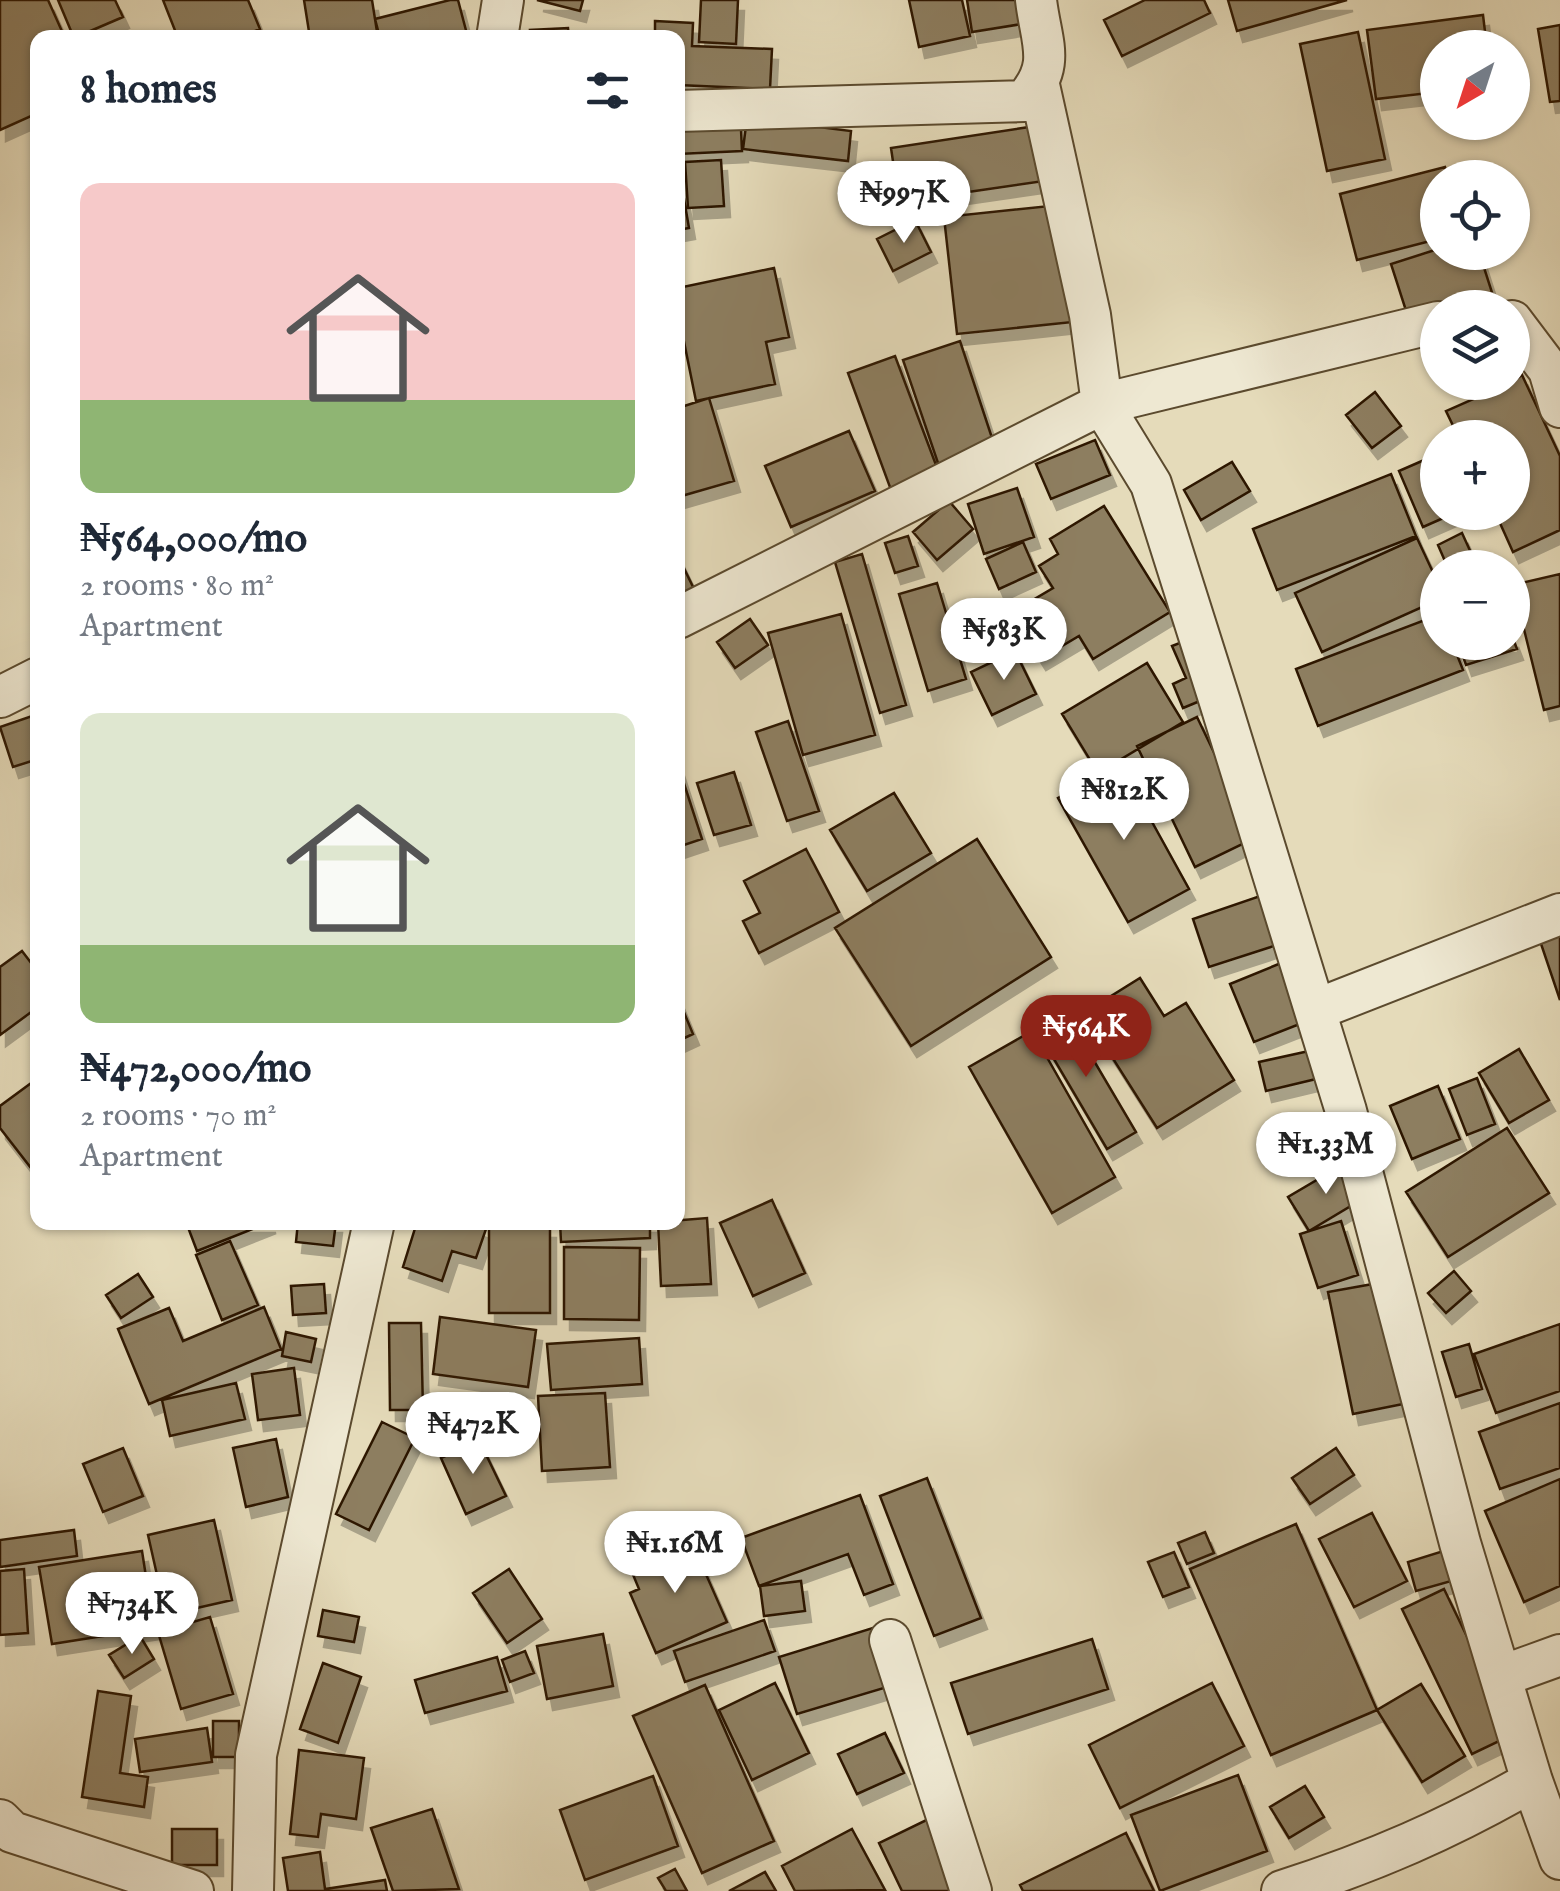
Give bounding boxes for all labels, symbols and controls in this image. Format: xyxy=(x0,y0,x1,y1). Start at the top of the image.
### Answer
north arrow xyxy=(1420,30,1530,140)
map controls xyxy=(1420,30,1530,660)
icon: filters xyxy=(580,63,635,118)
text: 8 homes xyxy=(80,64,217,117)
button: locate xyxy=(1420,160,1530,270)
pin: ₦997K xyxy=(834,161,974,246)
text: ₦997K xyxy=(859,173,949,214)
icon: home xyxy=(268,248,448,428)
button: layers xyxy=(1420,290,1530,400)
button: + xyxy=(1420,420,1530,530)
text: ₦564,000/mo xyxy=(80,513,307,566)
button: − xyxy=(1420,550,1530,660)
text: 2 rooms · 80 m² xyxy=(80,566,274,607)
pin: ₦583K xyxy=(934,598,1074,683)
text: Apartment xyxy=(80,607,223,648)
text: ₦583K xyxy=(963,610,1045,651)
pin: ₦812K xyxy=(1054,758,1194,843)
text: ₦812K xyxy=(1081,770,1167,811)
icon: home xyxy=(268,778,448,958)
pin: ₦564K xyxy=(1016,995,1156,1080)
text: ₦564K xyxy=(1043,1007,1129,1048)
text: ₦472,000/mo xyxy=(80,1043,311,1096)
text: 2 rooms · 70 m² xyxy=(80,1096,277,1137)
pin: ₦1.33M xyxy=(1245,1112,1407,1197)
text: ₦1.33M xyxy=(1278,1124,1374,1165)
text: Apartment xyxy=(80,1137,223,1178)
pin: ₦472K xyxy=(403,1392,543,1477)
text: ₦472K xyxy=(428,1404,518,1445)
pin: ₦1.16M xyxy=(594,1511,756,1596)
text: ₦1.16M xyxy=(626,1523,724,1564)
pin: ₦734K xyxy=(62,1572,202,1657)
text: ₦734K xyxy=(88,1584,176,1625)

